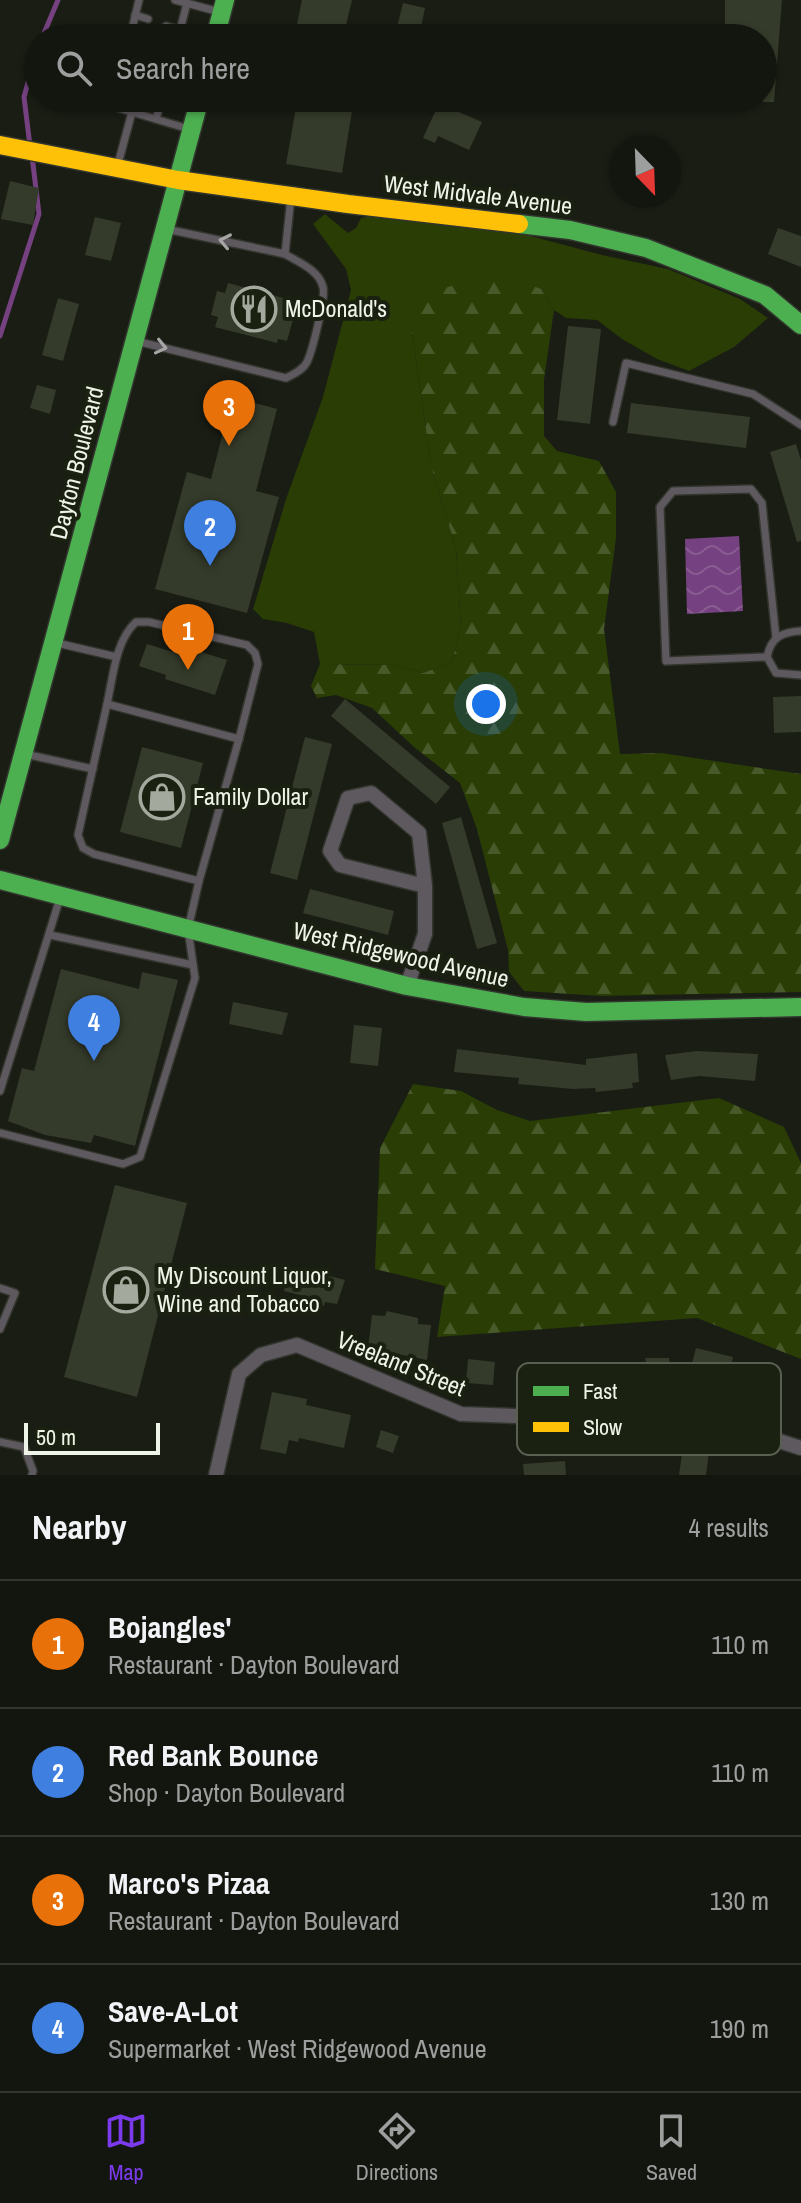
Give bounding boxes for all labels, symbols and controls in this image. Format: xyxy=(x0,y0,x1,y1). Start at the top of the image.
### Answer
search box xyxy=(24,24,777,112)
icon: search xyxy=(52,46,96,90)
text: Search here xyxy=(116,48,250,88)
north arrow xyxy=(609,136,681,208)
street label: West Midvale Avenue xyxy=(382,167,574,221)
one-way arrow xyxy=(218,234,232,251)
restaurant icon: McDonald's xyxy=(230,285,278,333)
place label: McDonald's xyxy=(285,292,387,324)
one-way arrow xyxy=(153,338,167,355)
pin: 3 xyxy=(203,380,255,446)
street label: Dayton Boulevard xyxy=(42,383,110,543)
pin: 2 xyxy=(184,500,236,566)
pin: 1 xyxy=(162,604,214,670)
your location xyxy=(466,684,506,724)
shop icon: Family Dollar xyxy=(138,773,186,821)
place label: Family Dollar xyxy=(193,780,308,812)
street label: West Ridgewood Avenue xyxy=(290,914,512,994)
pin: 4 xyxy=(68,995,120,1061)
place label: My Discount Liquor, Wine and Tobacco xyxy=(157,1259,332,1319)
shop icon: My Discount Liquor, Wine and Tobacco xyxy=(102,1266,150,1314)
street label: Vreeland Street xyxy=(332,1323,471,1404)
legend xyxy=(517,1363,781,1455)
text: Fast xyxy=(583,1376,617,1406)
text: Slow xyxy=(583,1412,622,1442)
scale bar xyxy=(24,1419,160,1455)
text: 50 m xyxy=(36,1422,76,1452)
text: Nearby xyxy=(32,1504,127,1550)
text: 4 results xyxy=(688,1510,769,1545)
text: Bojangles' xyxy=(108,1607,231,1647)
text: 1 xyxy=(52,1627,64,1662)
text: 110 m xyxy=(711,1627,769,1662)
text: Restaurant · Dayton Boulevard xyxy=(108,1647,400,1682)
text: Red Bank Bounce xyxy=(108,1735,319,1775)
text: 2 xyxy=(52,1755,64,1790)
text: 110 m xyxy=(711,1755,769,1790)
text: Shop · Dayton Boulevard xyxy=(108,1775,345,1810)
text: Marco's Pizaa xyxy=(108,1863,270,1903)
text: 3 xyxy=(52,1883,64,1918)
text: 130 m xyxy=(710,1883,769,1918)
text: Restaurant · Dayton Boulevard xyxy=(108,1903,400,1938)
text: Save-A-Lot xyxy=(108,1991,238,2031)
text: 4 xyxy=(52,2011,64,2046)
text: 190 m xyxy=(710,2011,769,2046)
text: Supermarket · West Ridgewood Avenue xyxy=(108,2031,487,2066)
tab: Map xyxy=(104,2109,148,2187)
tab: Directions xyxy=(356,2109,438,2187)
tab: Saved xyxy=(646,2109,697,2187)

